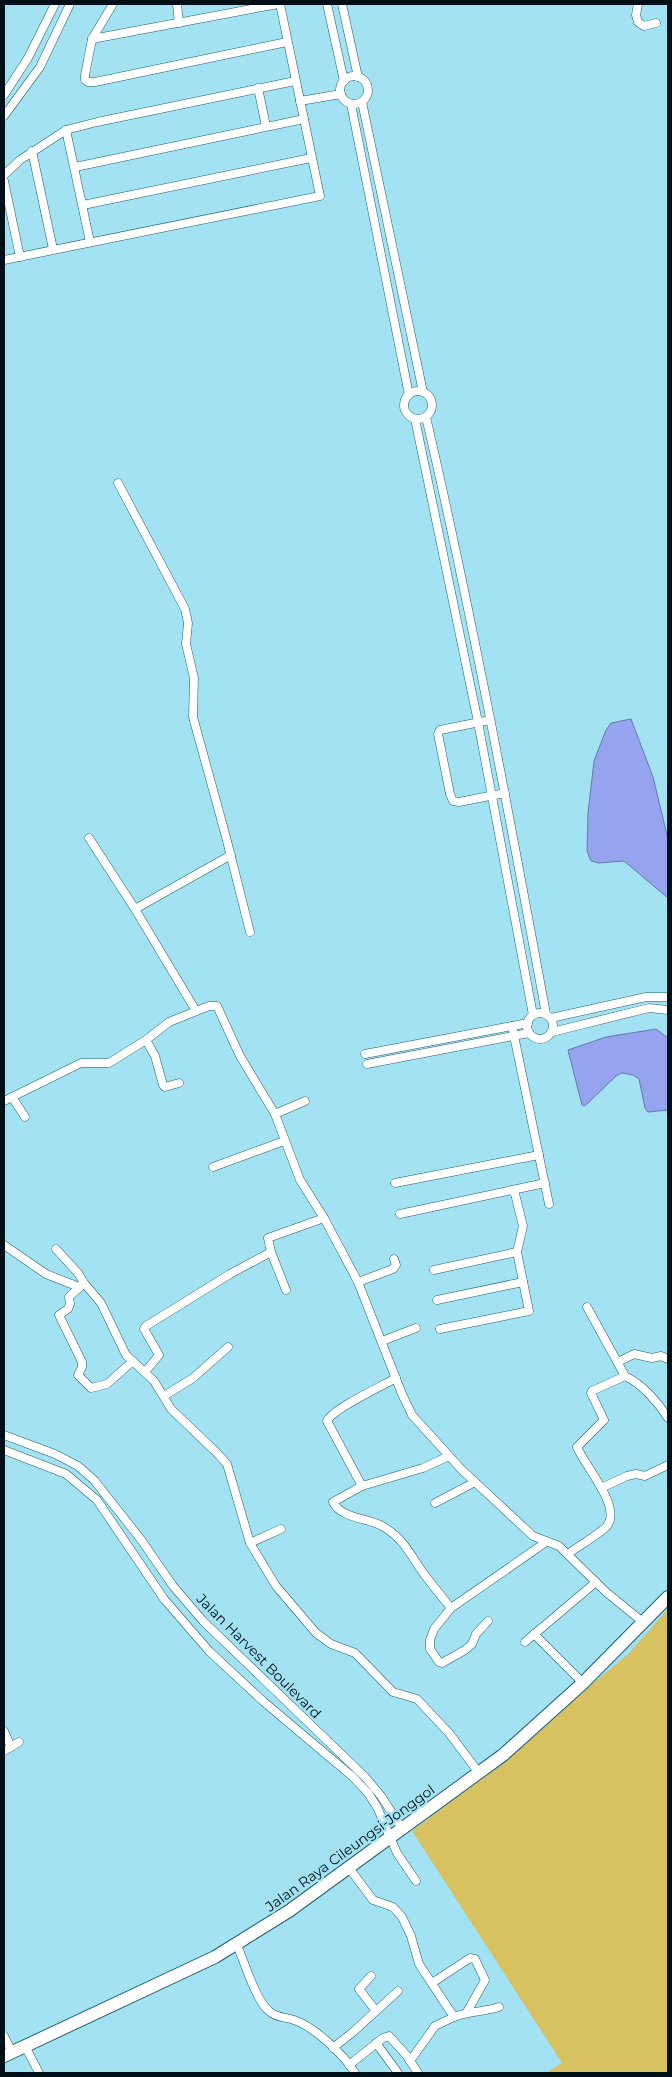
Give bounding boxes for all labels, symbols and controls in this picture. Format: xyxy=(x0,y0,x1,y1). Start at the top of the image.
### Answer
street label: Jalan Harvest Boulevard xyxy=(192,1589,325,1722)
street label: Jalan Raya Cileungsi-Jonggol xyxy=(261,1781,438,1916)

